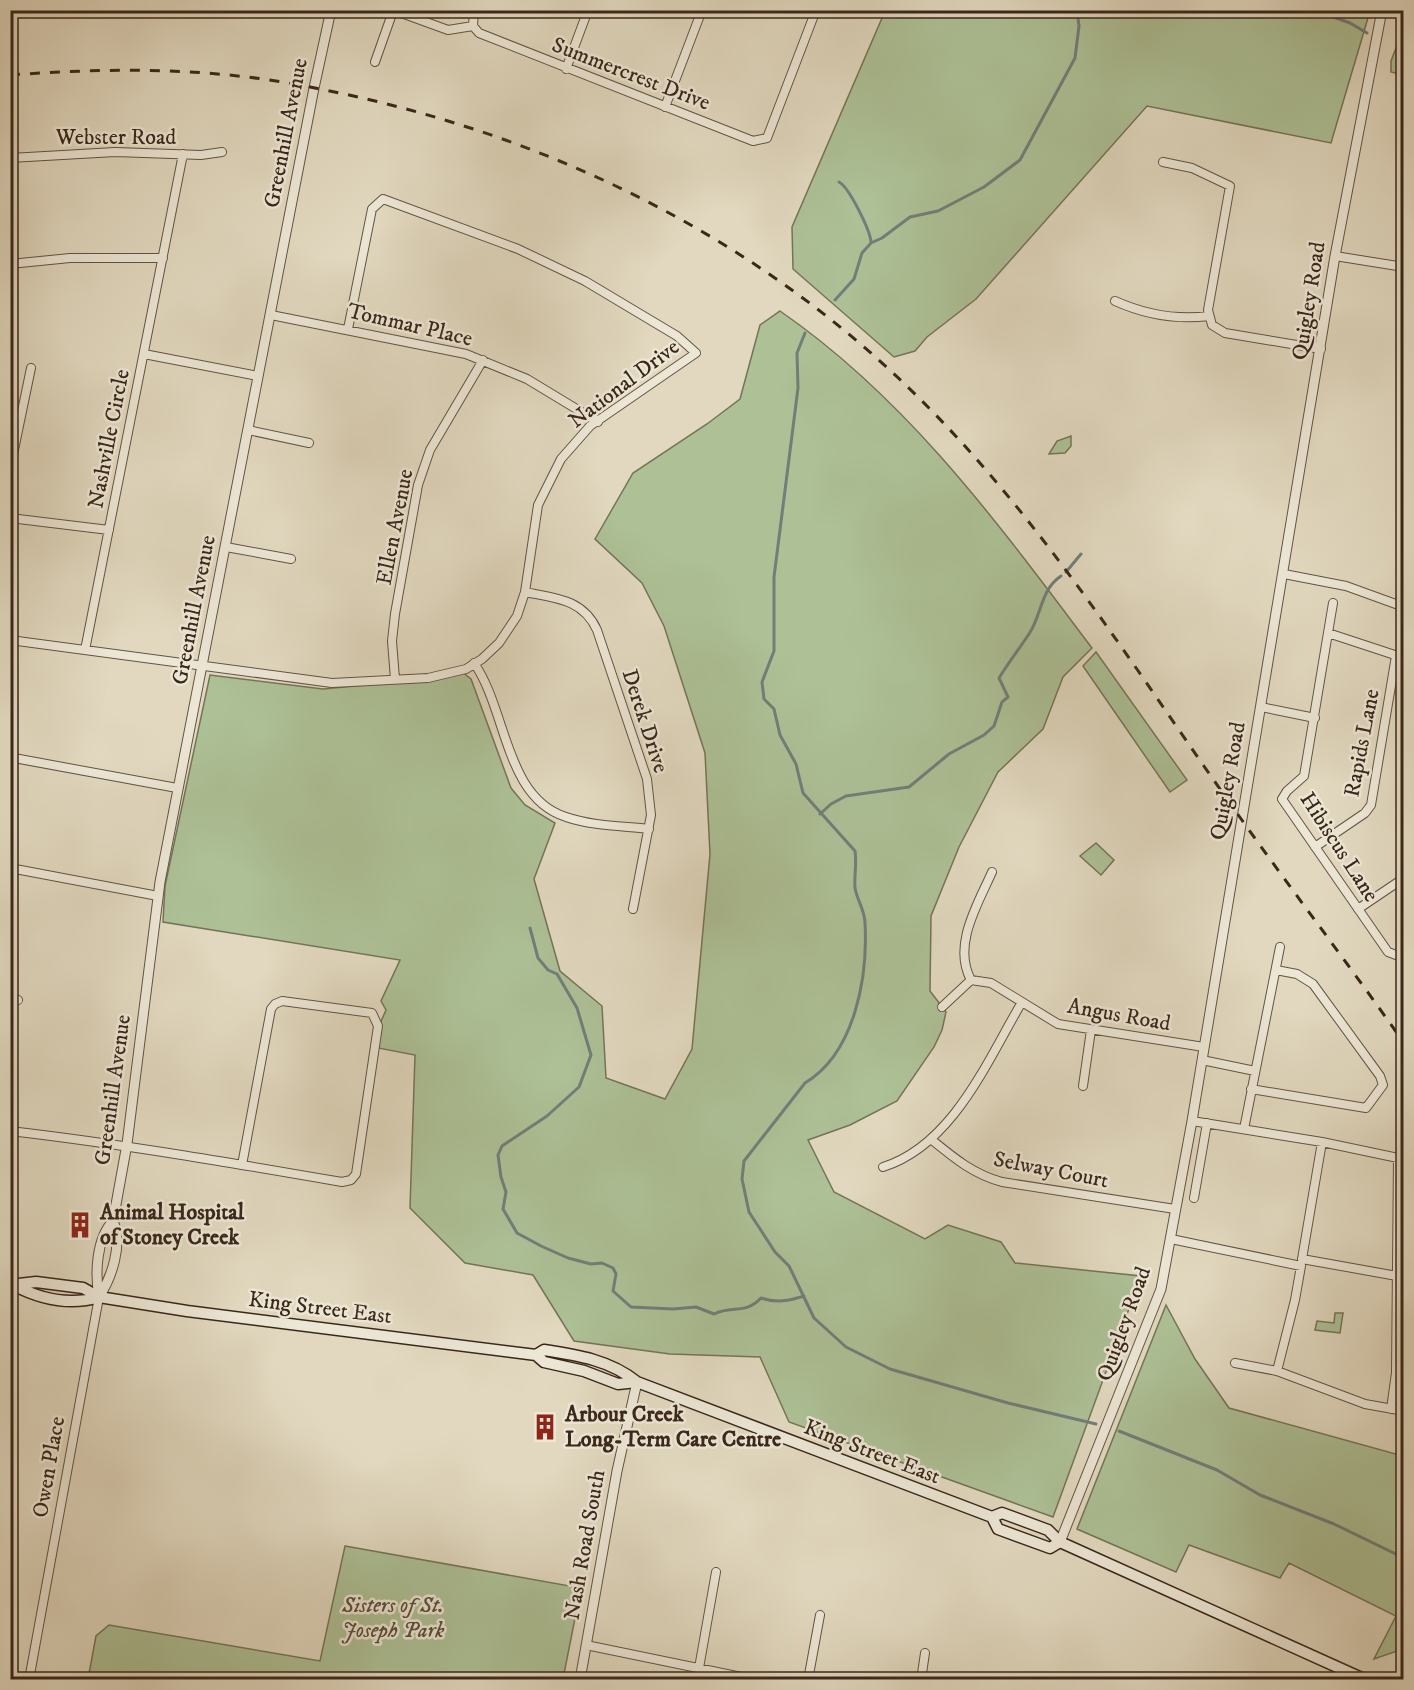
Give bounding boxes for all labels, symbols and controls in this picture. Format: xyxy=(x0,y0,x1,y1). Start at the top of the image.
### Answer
street label: Summercrest Drive xyxy=(548,31,714,117)
street label: Greenhill Avenue xyxy=(258,56,314,210)
street label: Webster Road xyxy=(55,124,176,151)
street label: Quigley Road xyxy=(1286,240,1332,362)
street label: Tommar Place xyxy=(345,298,475,352)
street label: National Drive xyxy=(563,334,685,434)
street label: Nashville Circle xyxy=(82,367,136,511)
street label: Ellen Avenue xyxy=(371,467,419,587)
street label: Greenhill Avenue xyxy=(166,533,222,687)
street label: Derek Drive xyxy=(616,666,674,776)
street label: Rapids Lane xyxy=(1338,687,1386,799)
street label: Quigley Road xyxy=(1204,720,1252,842)
street label: Hibiscus Lane xyxy=(1294,787,1384,907)
street label: Angus Road xyxy=(1065,993,1173,1037)
street label: Greenhill Avenue xyxy=(89,1013,137,1167)
street label: Selway Court xyxy=(991,1146,1111,1194)
place label: Animal Hospital of Stoney Creek xyxy=(99,1199,245,1251)
building icon: Animal Hospital of Stoney Creek xyxy=(65,1210,95,1240)
street label: Quigley Road xyxy=(1091,1263,1157,1385)
street label: King Street East xyxy=(247,1286,393,1330)
place label: Arbour Creek Long-Term Care Centre xyxy=(564,1401,781,1453)
building icon: Arbour Creek Long-Term Care Centre xyxy=(530,1412,560,1442)
street label: Owen Place xyxy=(27,1414,71,1520)
street label: King Street East xyxy=(800,1414,944,1490)
street label: Nash Road South xyxy=(558,1467,612,1622)
park label: Sisters of St. Joseph Park xyxy=(341,1592,445,1644)

